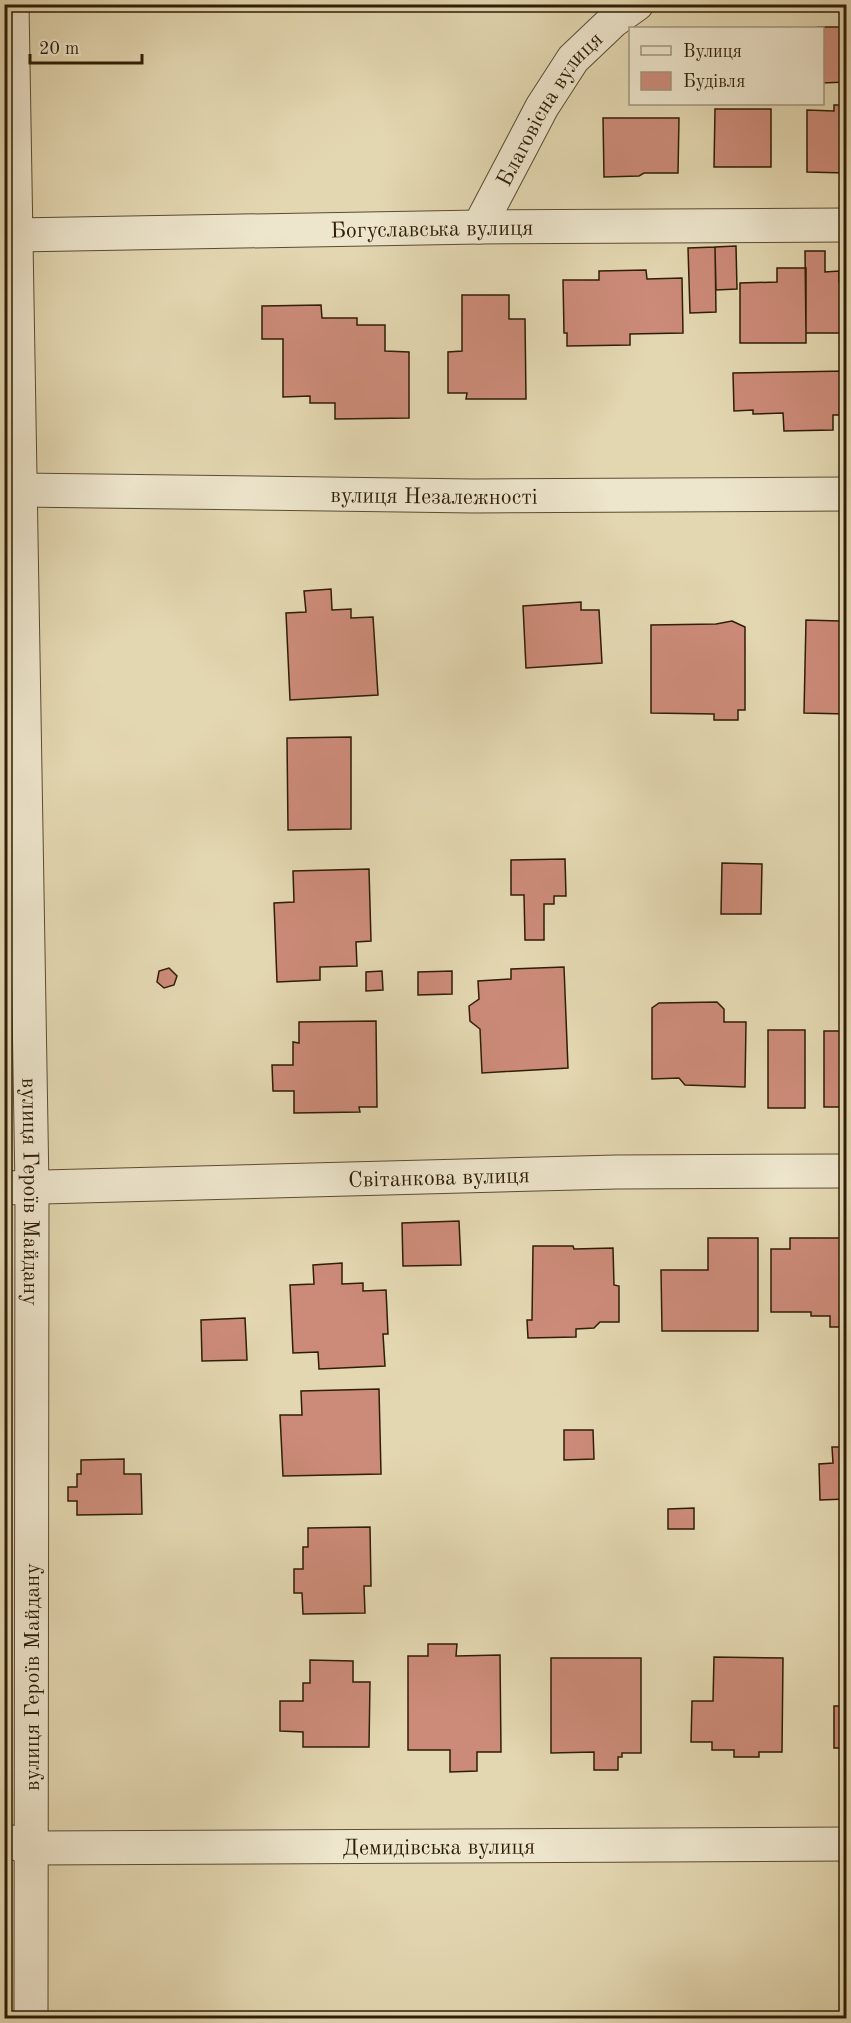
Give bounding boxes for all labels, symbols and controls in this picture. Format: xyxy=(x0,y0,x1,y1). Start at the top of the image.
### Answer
scale bar xyxy=(30,27,142,65)
legend xyxy=(629,27,824,105)
street label: Благовісна вулиця xyxy=(493,28,607,190)
text: 20 m xyxy=(39,40,79,58)
text: Вулиця xyxy=(683,43,742,61)
text: Будівля xyxy=(683,73,745,91)
street label: Богуславська вулиця xyxy=(330,218,534,243)
street label: вулиця Незалежності xyxy=(330,485,538,509)
street label: вулиця Героїв Майдану xyxy=(17,1078,41,1306)
street label: Світанкова вулиця xyxy=(348,1165,530,1192)
street label: вулиця Героїв Майдану xyxy=(22,1563,44,1791)
street label: Демидівська вулиця xyxy=(343,1837,535,1859)

